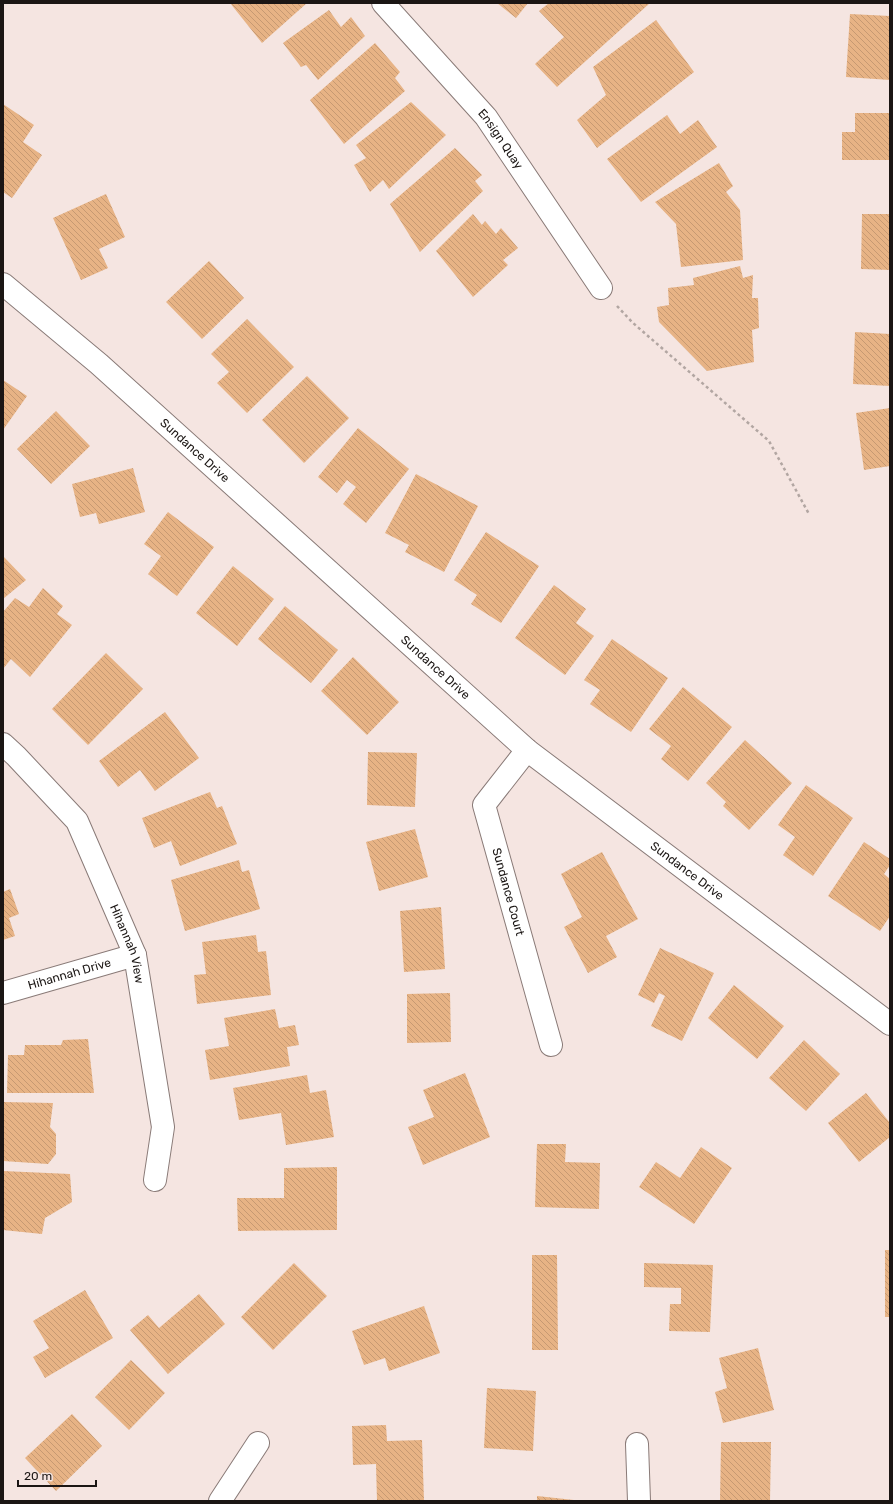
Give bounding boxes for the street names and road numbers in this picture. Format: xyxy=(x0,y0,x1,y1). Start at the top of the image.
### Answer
street label: Ensign Quay xyxy=(475,106,526,172)
street label: Sundance Drive xyxy=(157,416,232,485)
street label: Sundance Drive xyxy=(398,633,473,702)
street label: Sundance Drive xyxy=(648,839,727,903)
street label: Sundance Court xyxy=(489,846,527,938)
street label: Hihannah View xyxy=(107,902,147,985)
street label: Hihannah Drive xyxy=(26,955,113,993)

